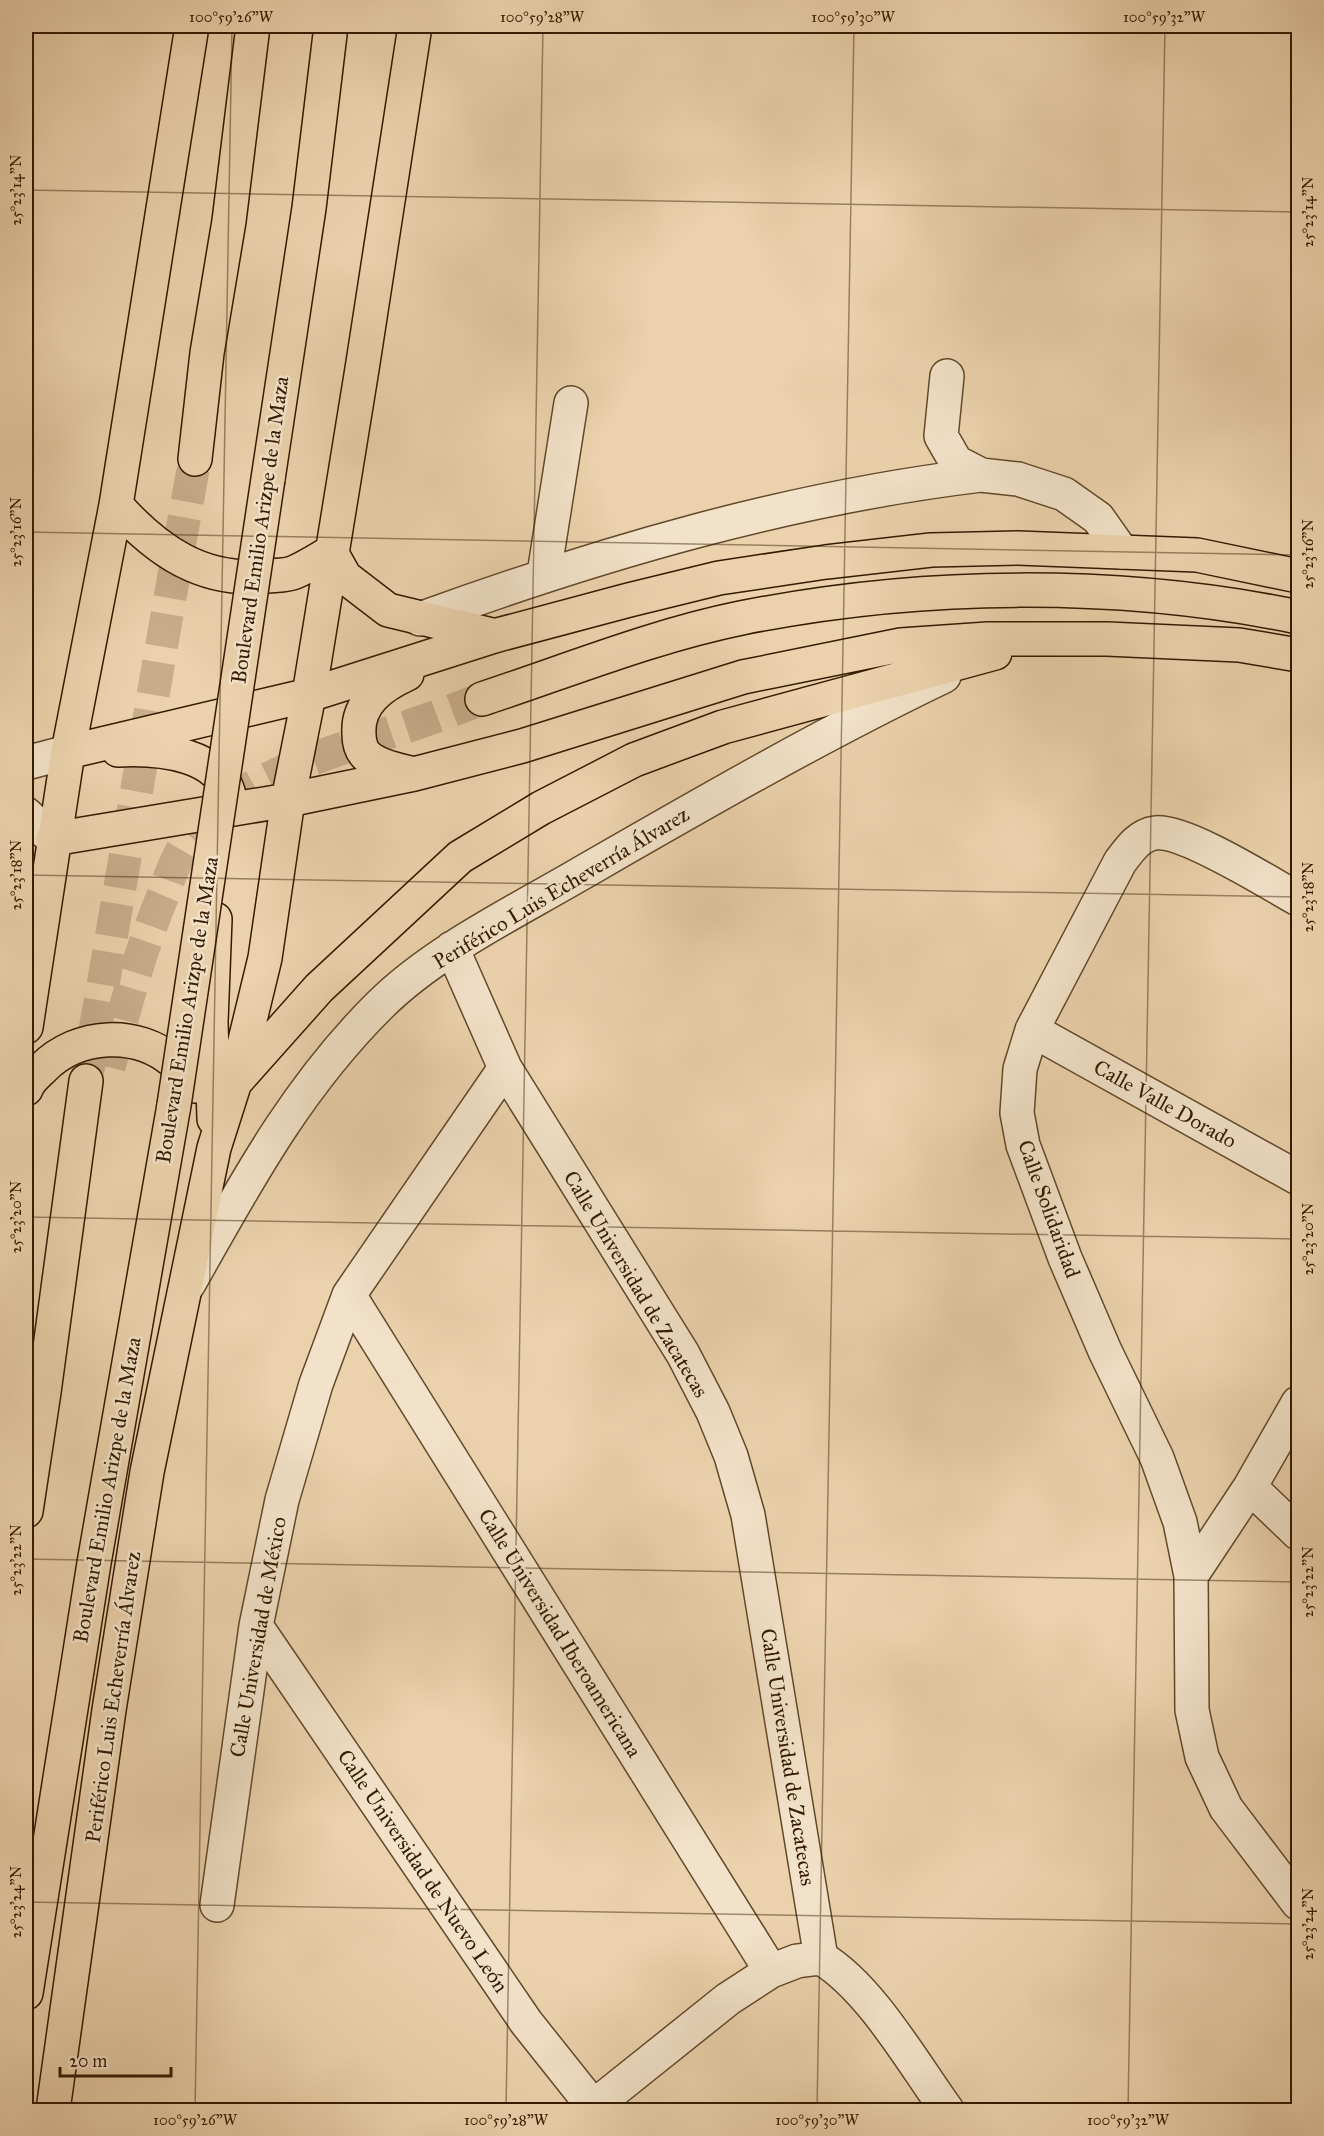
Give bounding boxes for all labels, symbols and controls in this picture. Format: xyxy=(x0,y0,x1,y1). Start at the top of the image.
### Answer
text: 100°59'26"W xyxy=(189,8,274,26)
text: 100°59'28"W xyxy=(500,8,585,26)
text: 100°59'30"W xyxy=(811,8,895,26)
text: 100°59'32"W xyxy=(1123,8,1206,26)
text: 25°23'14"N xyxy=(7,154,25,225)
text: 25°23'14"N xyxy=(1299,176,1317,247)
street label: Boulevard Emilio Arizpe de la Maza xyxy=(226,374,294,685)
text: 25°23'16"N xyxy=(7,497,25,567)
text: 25°23'16"N xyxy=(1299,519,1317,589)
street label: Periférico Luis Echeverría Álvarez xyxy=(428,801,694,975)
text: 25°23'18"N xyxy=(7,840,25,910)
street label: Boulevard Emilio Arizpe de la Maza xyxy=(150,855,224,1165)
text: 25°23'18"N xyxy=(1299,862,1317,932)
street label: Calle Valle Dorado xyxy=(1089,1054,1241,1154)
street label: Calle Solidaridad xyxy=(1012,1137,1086,1282)
street label: Calle Universidad de Zacatecas xyxy=(558,1166,714,1402)
text: 25°23'20"N xyxy=(7,1180,25,1253)
text: 25°23'20"N xyxy=(1299,1202,1317,1275)
street label: Boulevard Emilio Arizpe de la Maza xyxy=(67,1335,147,1645)
street label: Calle Universidad Iberoamericana xyxy=(473,1504,647,1762)
street label: Calle Universidad de México xyxy=(224,1515,292,1759)
text: 25°23'22"N xyxy=(7,1524,25,1596)
text: 25°23'22"N xyxy=(1299,1546,1317,1618)
street label: Periférico Luis Echeverría Álvarez xyxy=(80,1549,146,1844)
street label: Calle Universidad de Zacatecas xyxy=(755,1627,821,1887)
street label: Calle Universidad de Nuevo León xyxy=(332,1744,514,1998)
text: 25°23'24"N xyxy=(7,1866,25,1938)
text: 25°23'24"N xyxy=(1299,1888,1317,1960)
scale bar xyxy=(60,2040,171,2078)
text: 20 m xyxy=(69,2050,107,2072)
text: 100°59'26"W xyxy=(153,2111,238,2129)
text: 100°59'28"W xyxy=(464,2111,549,2129)
text: 100°59'30"W xyxy=(775,2111,859,2129)
text: 100°59'32"W xyxy=(1087,2111,1170,2129)

